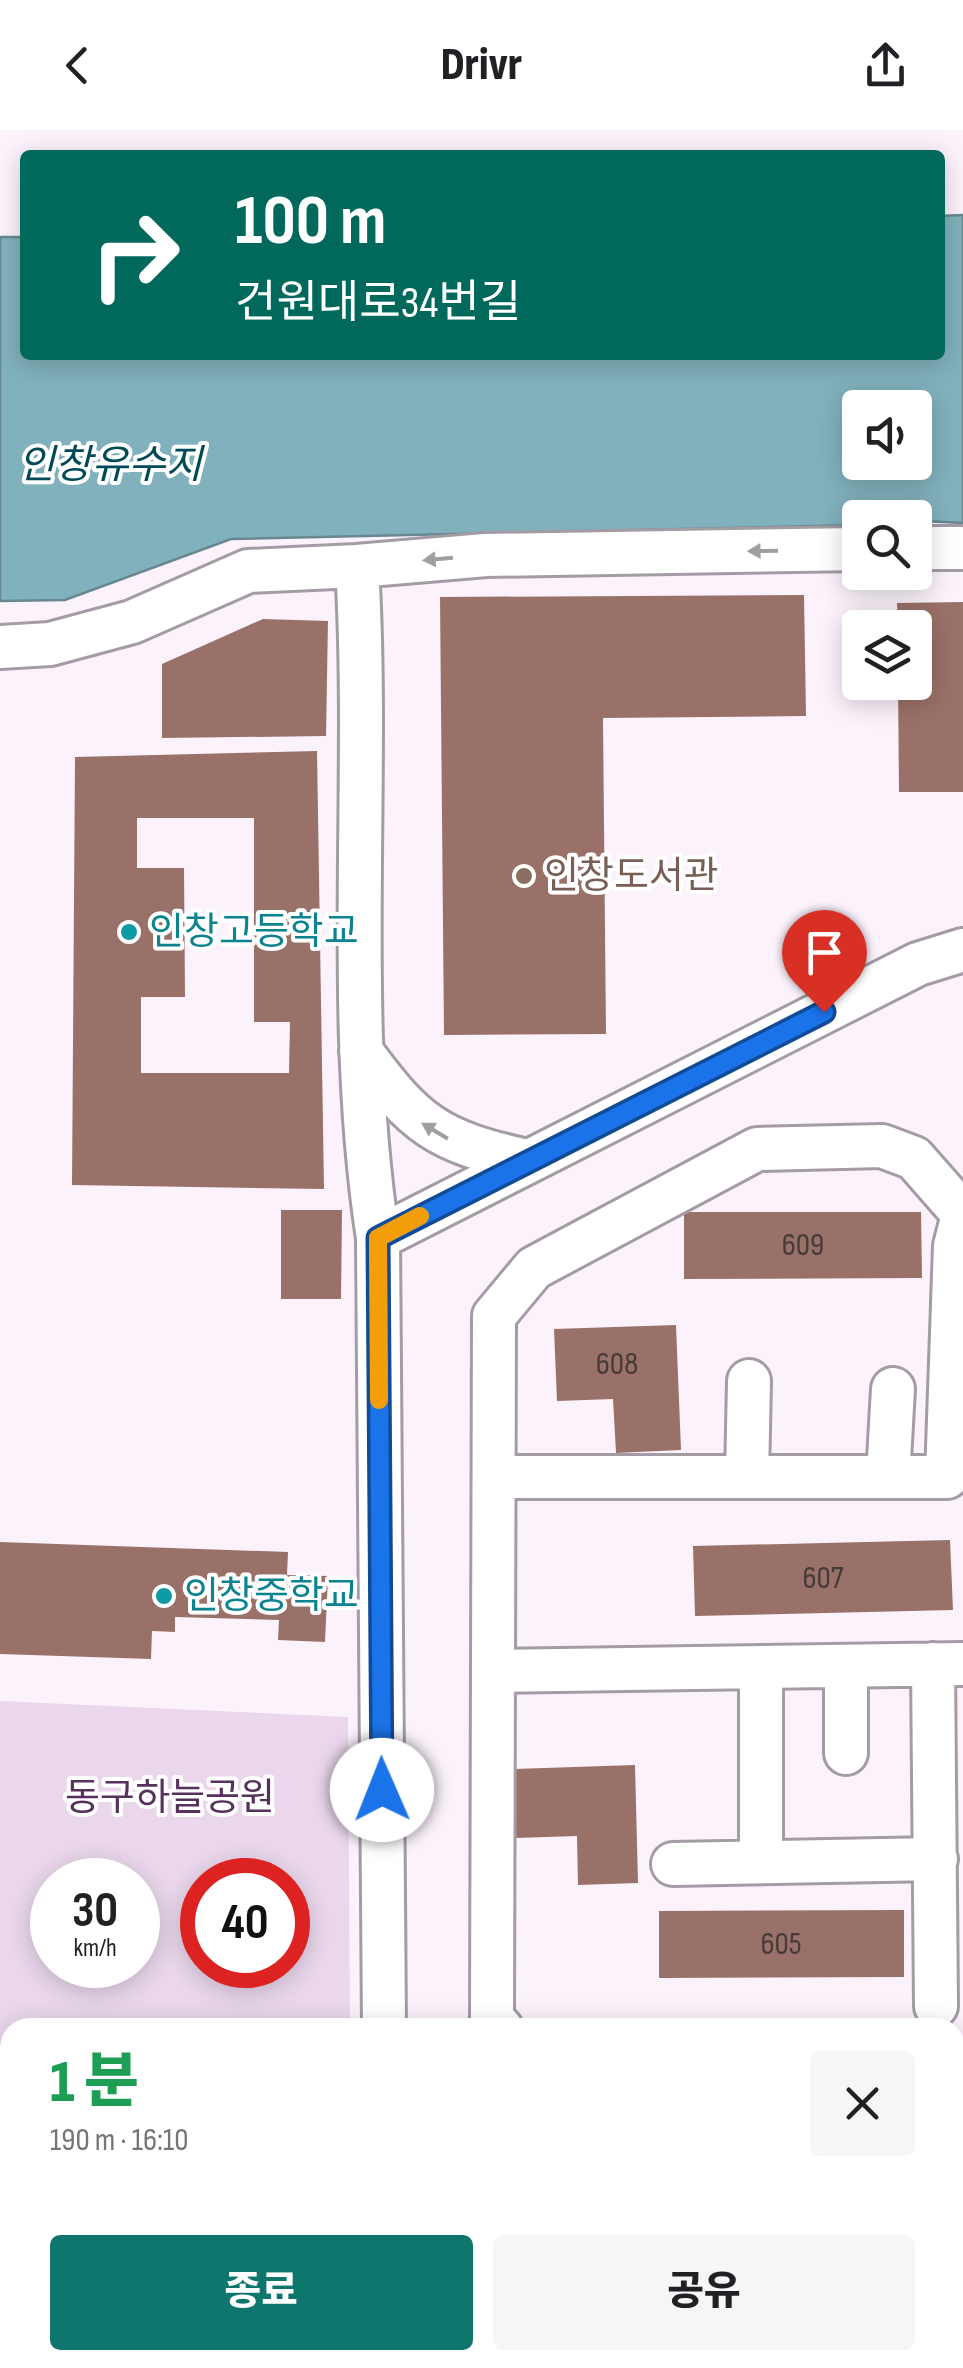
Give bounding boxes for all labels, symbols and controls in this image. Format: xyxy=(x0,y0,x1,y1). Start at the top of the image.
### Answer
icon: back xyxy=(50,38,105,93)
text: Drivr xyxy=(441,38,522,93)
icon: share xyxy=(858,38,913,93)
text: 100 m xyxy=(235,180,386,264)
icon: right xyxy=(70,190,200,320)
text: 건원대로34번길 xyxy=(235,276,521,331)
map controls xyxy=(842,390,932,700)
button: sound xyxy=(842,390,932,480)
water label: 인창유수지 xyxy=(18,442,205,490)
button: search xyxy=(842,500,932,590)
one-way arrow xyxy=(746,543,778,559)
one-way arrow xyxy=(421,551,453,567)
button: layers xyxy=(842,610,932,700)
place label: 인창도서관 xyxy=(544,854,719,899)
marker: 인창도서관 xyxy=(513,865,535,887)
place label: 인창고등학교 xyxy=(149,910,359,955)
pin xyxy=(782,910,867,1013)
marker: 인창고등학교 xyxy=(118,921,140,943)
icon: arrive xyxy=(797,925,852,980)
one-way arrow xyxy=(421,1123,449,1140)
house number: 609 xyxy=(782,1226,824,1265)
house number: 608 xyxy=(596,1345,638,1384)
house number: 607 xyxy=(802,1559,844,1598)
place label: 인창중학교 xyxy=(184,1574,359,1619)
marker: 인창중학교 xyxy=(153,1585,175,1607)
position arrow xyxy=(330,1738,434,1842)
park label: 동구하늘공원 xyxy=(65,1776,275,1821)
speed limit sign: 40 xyxy=(180,1858,310,1988)
text: 30 xyxy=(72,1881,118,1941)
house number: 605 xyxy=(760,1925,802,1964)
text: km/h xyxy=(73,1933,117,1964)
text: 1 분 xyxy=(50,2047,139,2119)
button: close xyxy=(810,2051,915,2156)
text: 190 m · 16:10 xyxy=(50,2121,189,2160)
button: 종료 xyxy=(50,2235,473,2350)
button: 공유 xyxy=(493,2235,915,2350)

